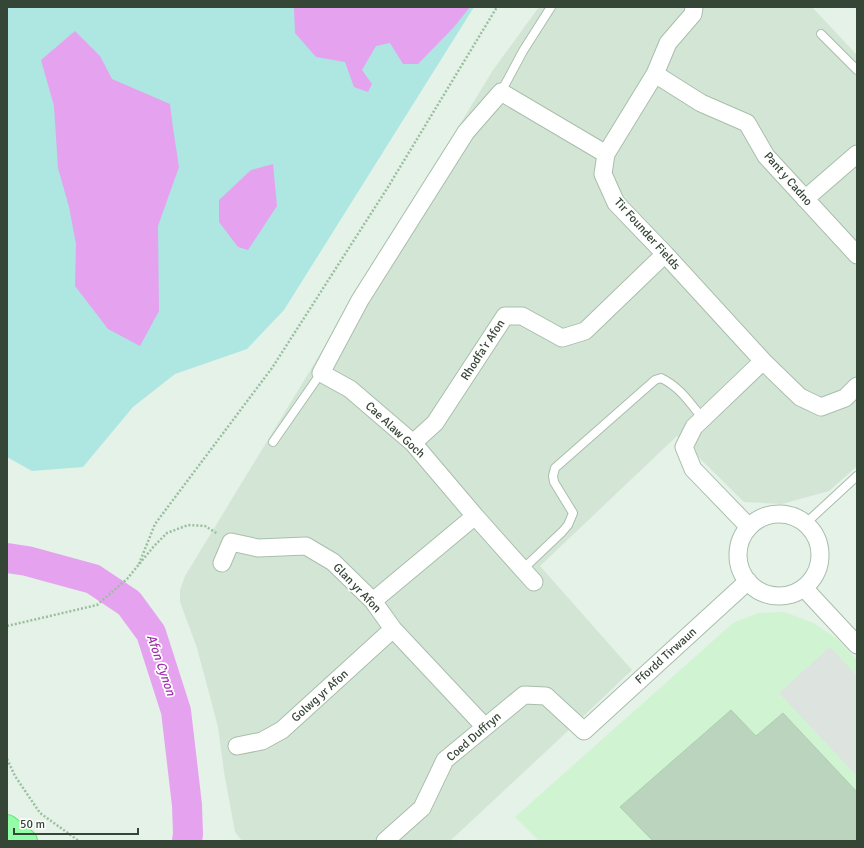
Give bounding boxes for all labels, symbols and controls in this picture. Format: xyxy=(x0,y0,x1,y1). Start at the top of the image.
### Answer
street label: Pant y Cadno xyxy=(760,149,816,209)
street label: Tir Founder Fields xyxy=(611,195,683,273)
street label: Rhodfa'r Afon xyxy=(458,317,508,383)
street label: Cae Alaw Goch xyxy=(362,399,428,461)
street label: Glan yr Afon xyxy=(330,560,384,616)
street label: Ffordd Tirwaun xyxy=(632,624,700,688)
water label: Afon Cynon xyxy=(143,632,179,699)
street label: Golwg yr Afon xyxy=(288,666,352,726)
street label: Coed Duffryn xyxy=(444,709,504,765)
scale bar xyxy=(14,810,138,836)
text: 50 m xyxy=(20,817,45,832)

